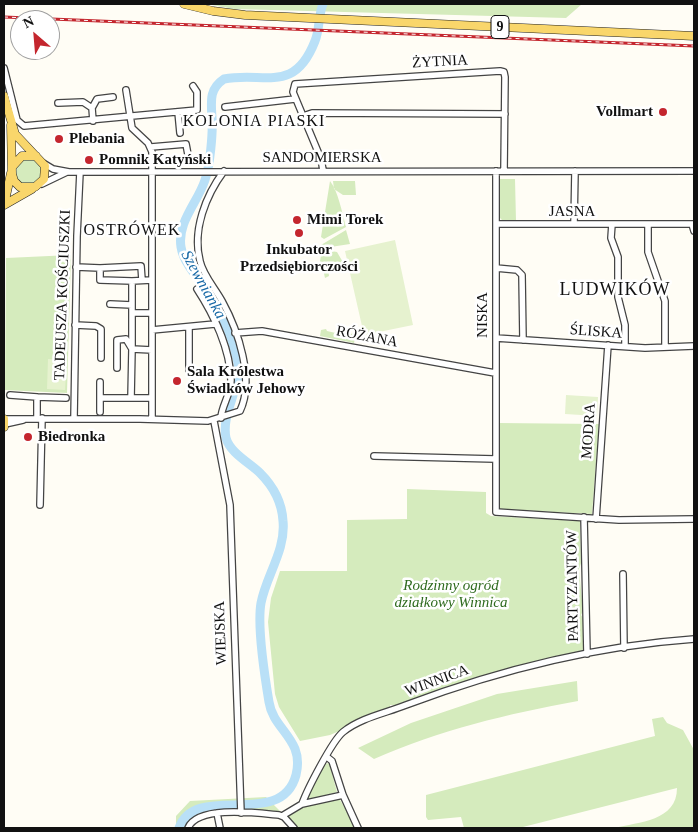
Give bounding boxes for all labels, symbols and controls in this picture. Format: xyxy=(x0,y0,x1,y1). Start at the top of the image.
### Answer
north arrow xyxy=(10,10,60,60)
text: N xyxy=(21,13,36,31)
road number: 9 xyxy=(491,16,509,38)
street label: ŻYTNIA xyxy=(412,52,468,72)
place label: Vollmart xyxy=(596,103,653,121)
marker: Vollmart xyxy=(657,106,669,118)
district label: KOLONIA PIASKI xyxy=(181,112,327,132)
place label: Plebania xyxy=(69,130,125,148)
marker: Plebania xyxy=(53,133,65,145)
street label: SANDOMIERSKA xyxy=(262,149,382,167)
place label: Pomnik Katyński xyxy=(99,151,211,169)
marker: Pomnik Katyński xyxy=(83,154,95,166)
street label: JASNA xyxy=(549,203,595,221)
street label: TADEUSZA KOŚCIUSZKI xyxy=(51,209,75,381)
place label: Mimi Torek xyxy=(307,211,383,229)
marker: Mimi Torek xyxy=(291,214,303,226)
district label: OSTRÓWEK xyxy=(83,221,181,241)
marker: Inkubator Przedsiębiorczości xyxy=(293,227,305,239)
place label: Inkubator Przedsiębiorczości xyxy=(240,241,358,276)
water label: Szewnianka xyxy=(176,247,230,323)
district label: LUDWIKÓW xyxy=(559,279,671,301)
street label: NISKA xyxy=(474,292,492,338)
street label: ŚLISKA xyxy=(569,321,623,343)
street label: RÓŻANA xyxy=(335,322,399,352)
place label: Sala Królestwa Świadków Jehowy xyxy=(187,363,305,398)
marker: Sala Królestwa Świadków Jehowy xyxy=(171,375,183,387)
street label: MODRA xyxy=(578,403,600,459)
place label: Biedronka xyxy=(38,428,105,446)
marker: Biedronka xyxy=(22,431,34,443)
street label: PARTYZANTÓW xyxy=(563,530,583,642)
park label: Rodzinny ogród działkowy Winnica xyxy=(395,577,507,612)
street label: WIEJSKA xyxy=(211,601,231,665)
street label: WINNICA xyxy=(403,661,471,701)

